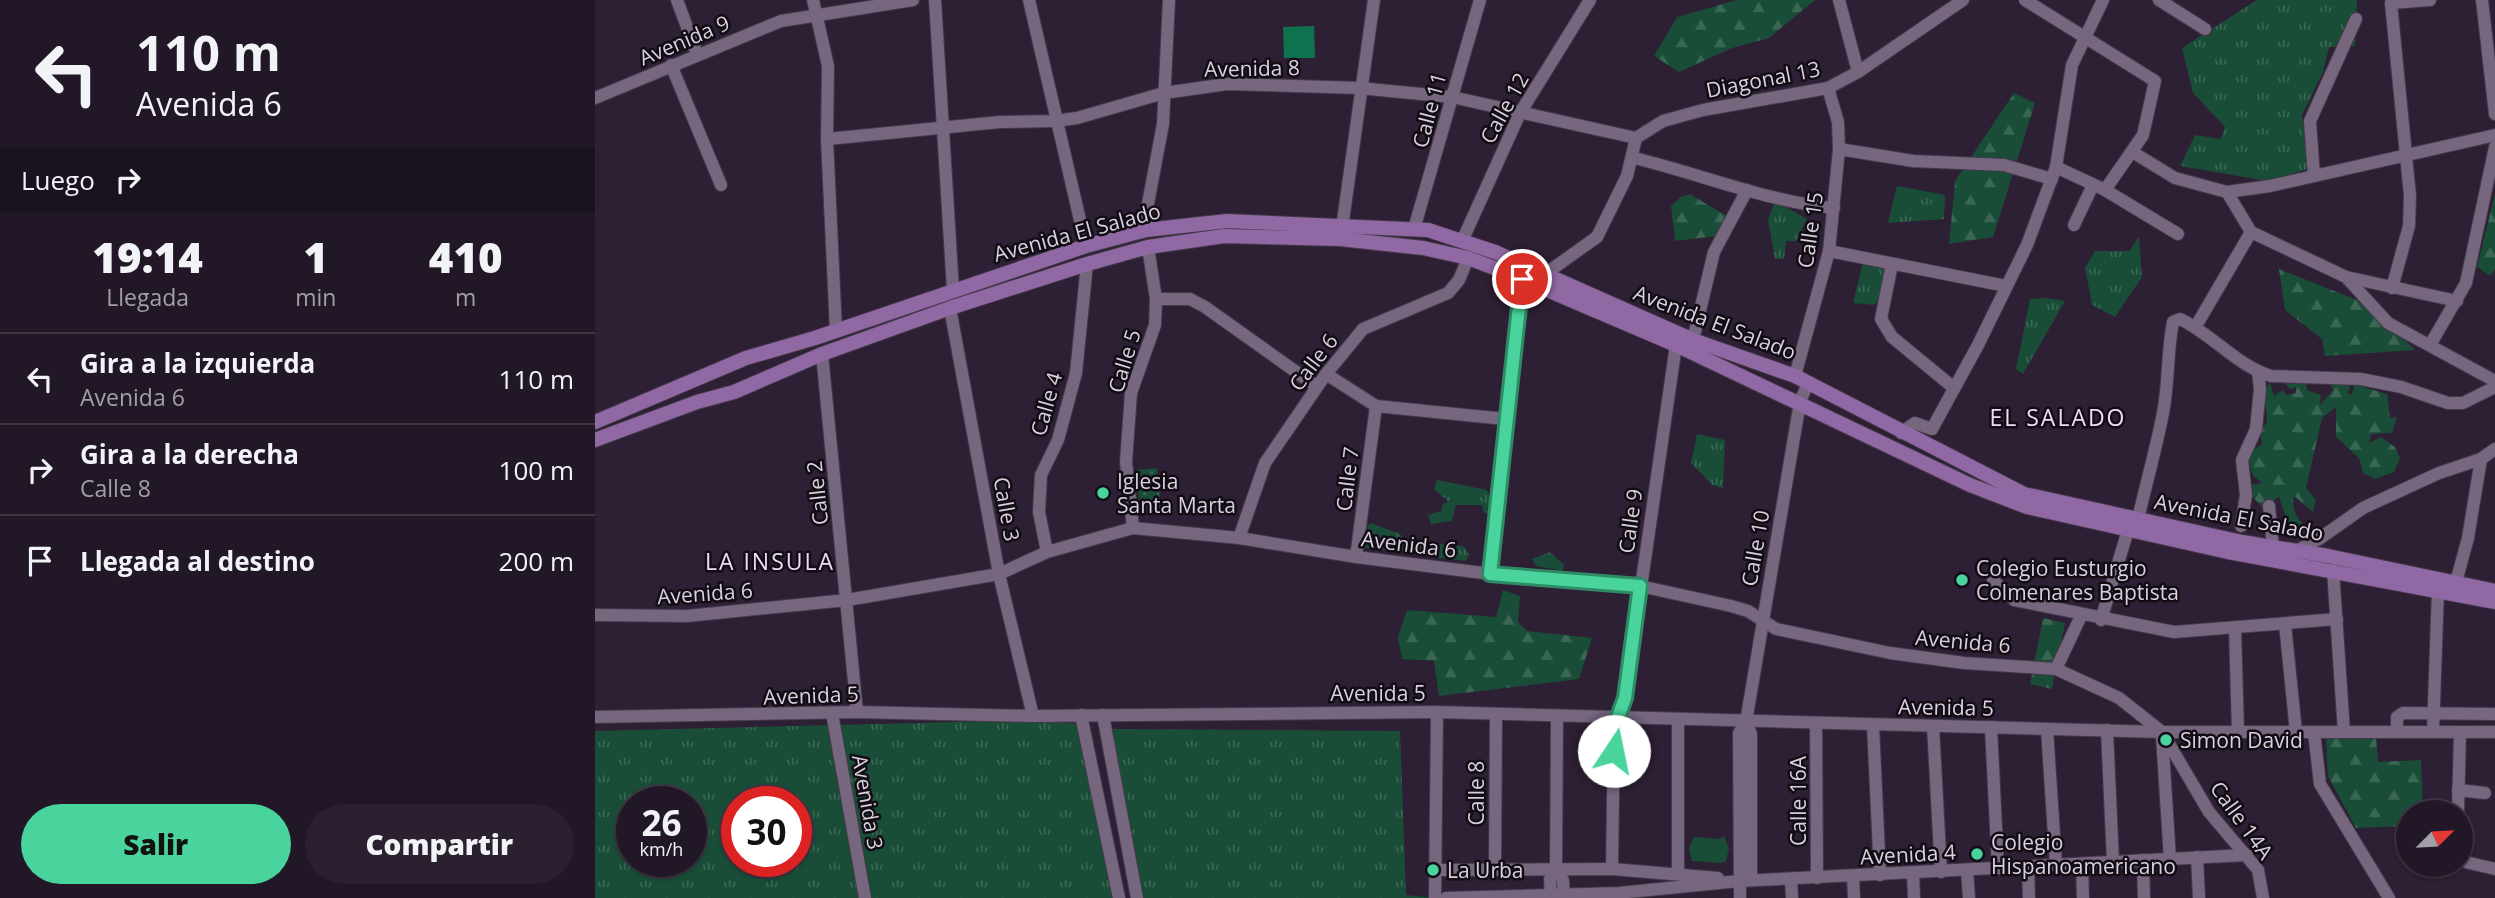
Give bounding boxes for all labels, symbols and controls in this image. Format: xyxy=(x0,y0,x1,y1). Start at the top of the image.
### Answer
street label: Avenida 9 xyxy=(634,8,734,72)
text: 110 m xyxy=(136,19,281,85)
icon: left xyxy=(21,28,112,119)
street label: Avenida 8 xyxy=(1204,53,1300,83)
street label: Diagonal 13 xyxy=(1704,54,1822,104)
street label: Calle 12 xyxy=(1473,68,1535,148)
street label: Calle 11 xyxy=(1406,69,1452,151)
text: Avenida 6 xyxy=(136,82,282,125)
icon: right xyxy=(109,161,147,199)
text: Luego xyxy=(21,162,95,198)
street label: Calle 15 xyxy=(1791,190,1829,270)
street label: Avenida El Salado xyxy=(990,196,1164,268)
text: 19:14 xyxy=(92,228,203,285)
text: 1 xyxy=(304,228,328,285)
text: 410 xyxy=(429,228,503,285)
pin xyxy=(1492,249,1552,309)
icon: arrive xyxy=(1503,260,1541,298)
street label: Avenida El Salado xyxy=(1630,278,1800,366)
text: Llegada xyxy=(106,281,189,313)
text: min xyxy=(295,281,336,313)
text: m xyxy=(455,281,476,313)
street label: Calle 5 xyxy=(1101,326,1147,396)
street label: Calle 6 xyxy=(1282,328,1344,396)
text: Gira a la izquierda xyxy=(80,345,315,381)
icon: left xyxy=(21,360,59,398)
text: 110 m xyxy=(499,361,574,397)
street label: Calle 4 xyxy=(1024,369,1068,439)
text: Avenida 6 xyxy=(80,381,185,413)
district label: EL SALADO xyxy=(1989,401,2127,433)
text: Gira a la derecha xyxy=(80,436,299,472)
street label: Calle 7 xyxy=(1329,445,1365,513)
icon: right xyxy=(21,451,59,489)
text: 100 m xyxy=(499,452,574,488)
street label: Calle 2 xyxy=(800,459,834,527)
place label: Iglesia Santa Marta xyxy=(1117,467,1236,519)
text: Calle 8 xyxy=(80,472,151,504)
street label: Calle 3 xyxy=(988,475,1026,543)
marker: Iglesia Santa Marta xyxy=(1095,485,1111,501)
street label: Calle 9 xyxy=(1612,487,1648,555)
street label: Avenida El Salado xyxy=(2152,487,2326,547)
street label: Calle 10 xyxy=(1735,508,1775,588)
street label: Avenida 6 xyxy=(1360,524,1458,564)
icon: arrive xyxy=(21,542,59,580)
text: Llegada al destino xyxy=(80,543,315,579)
text: 200 m xyxy=(499,543,574,579)
district label: LA INSULA xyxy=(705,545,835,577)
place label: Colegio Eusturgio Colmenares Baptista xyxy=(1976,554,2179,606)
marker: Colegio Eusturgio Colmenares Baptista xyxy=(1954,572,1970,588)
street label: Avenida 6 xyxy=(656,576,754,610)
street label: Avenida 6 xyxy=(1914,623,2012,659)
street label: Avenida 5 xyxy=(763,679,859,711)
street label: Avenida 5 xyxy=(1330,679,1426,707)
street label: Avenida 5 xyxy=(1898,692,1994,722)
position arrow xyxy=(1577,714,1651,788)
place label: Simon David xyxy=(2180,726,2303,754)
marker: Simon David xyxy=(2158,732,2174,748)
street label: Avenida 3 xyxy=(846,752,890,852)
street label: Calle 16A xyxy=(1784,755,1812,846)
street label: Calle 8 xyxy=(1462,761,1490,825)
street label: Calle 14A xyxy=(2204,775,2280,865)
speed limit sign: 30 xyxy=(721,786,812,877)
text: 26 xyxy=(641,799,682,846)
north arrow xyxy=(2396,800,2473,877)
map controls xyxy=(2396,800,2473,877)
button: Salir xyxy=(21,804,291,884)
button: Compartir xyxy=(305,804,574,884)
place label: Colegio Hispanoamericano xyxy=(1991,828,2176,880)
text: km/h xyxy=(640,837,683,861)
street label: Avenida 4 xyxy=(1859,838,1957,870)
marker: Colegio Hispanoamericano xyxy=(1969,846,1985,862)
place label: La Urba xyxy=(1447,856,1524,884)
marker: La Urba xyxy=(1425,862,1441,878)

